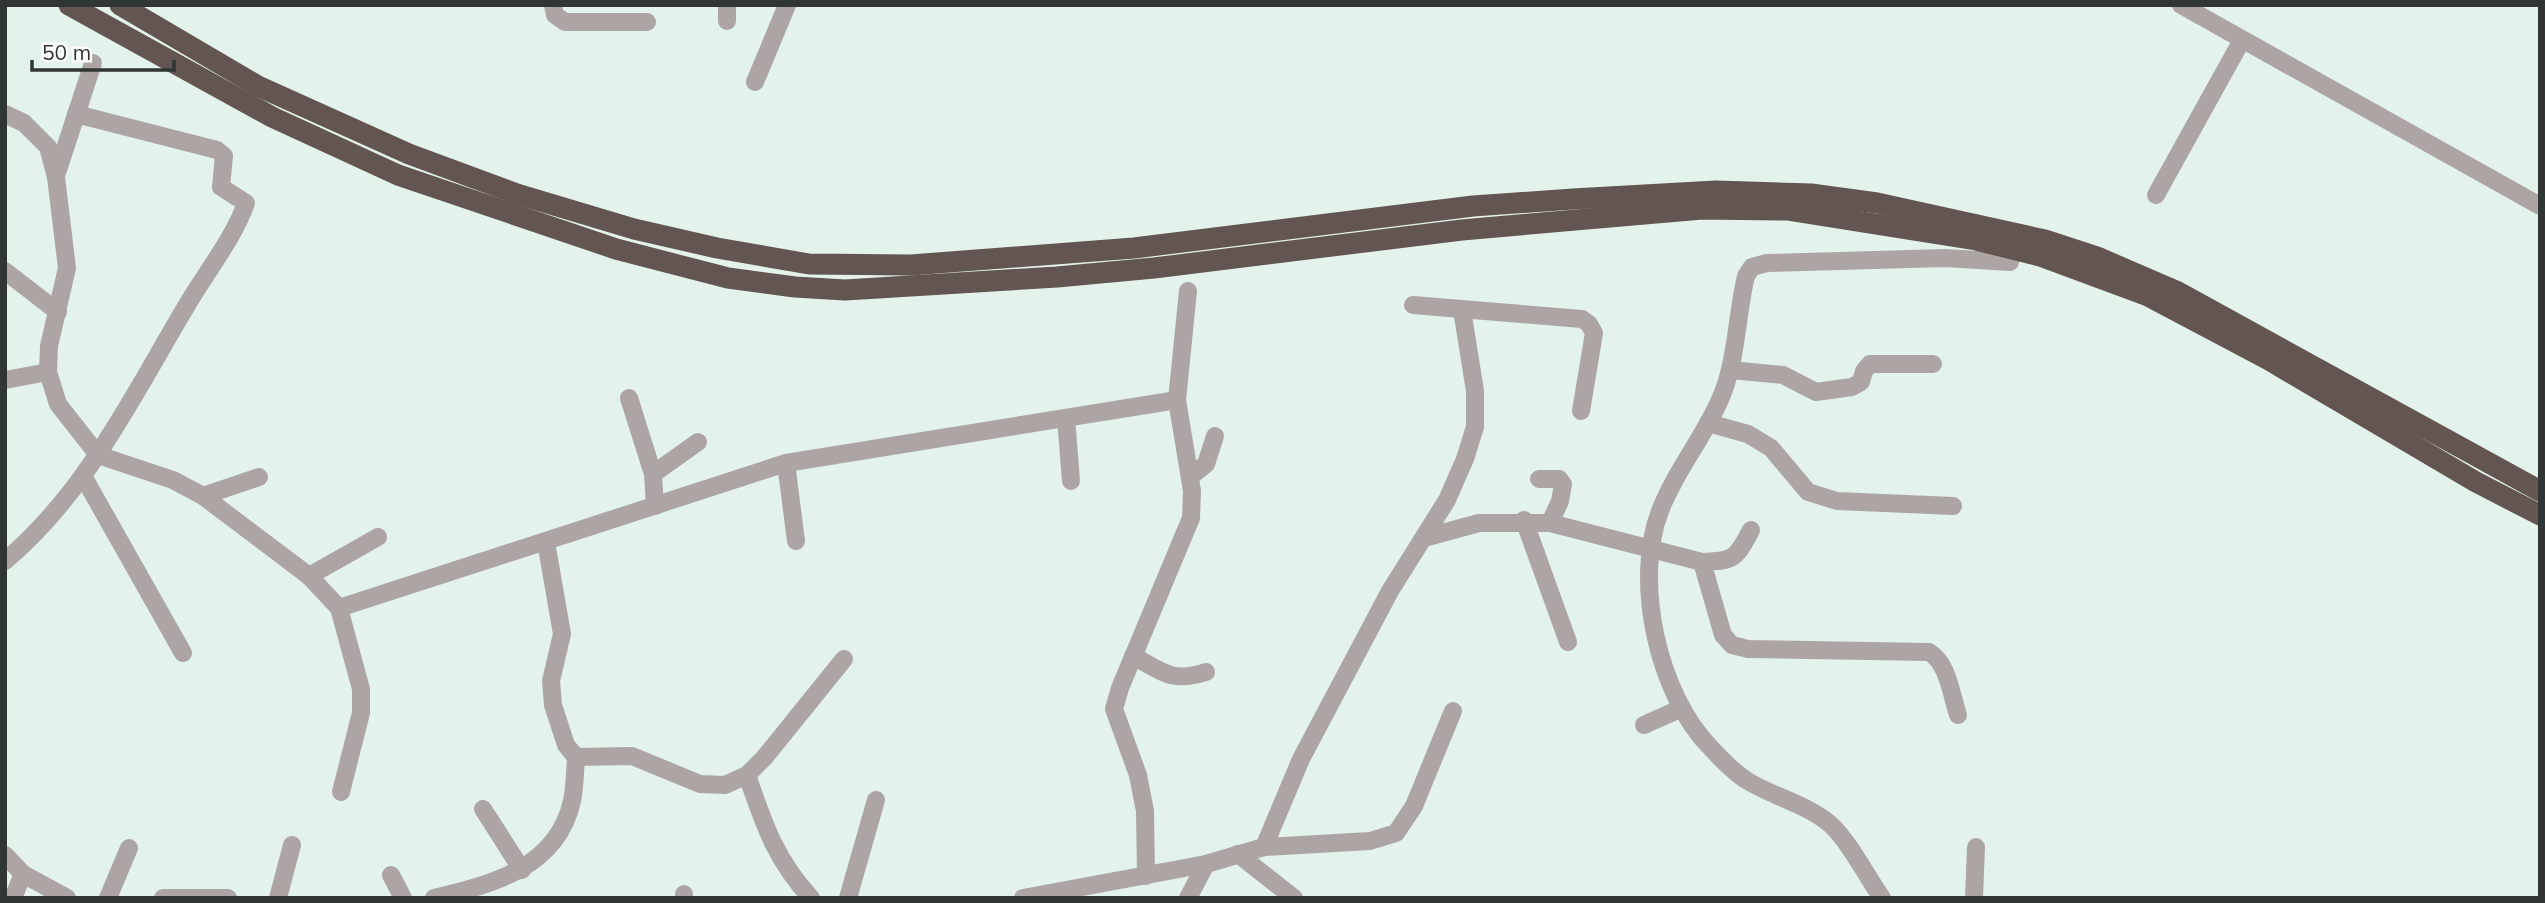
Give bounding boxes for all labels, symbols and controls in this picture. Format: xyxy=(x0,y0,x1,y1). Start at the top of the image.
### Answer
scale bar xyxy=(32,28,173,72)
text: 50 m xyxy=(42,39,91,65)

